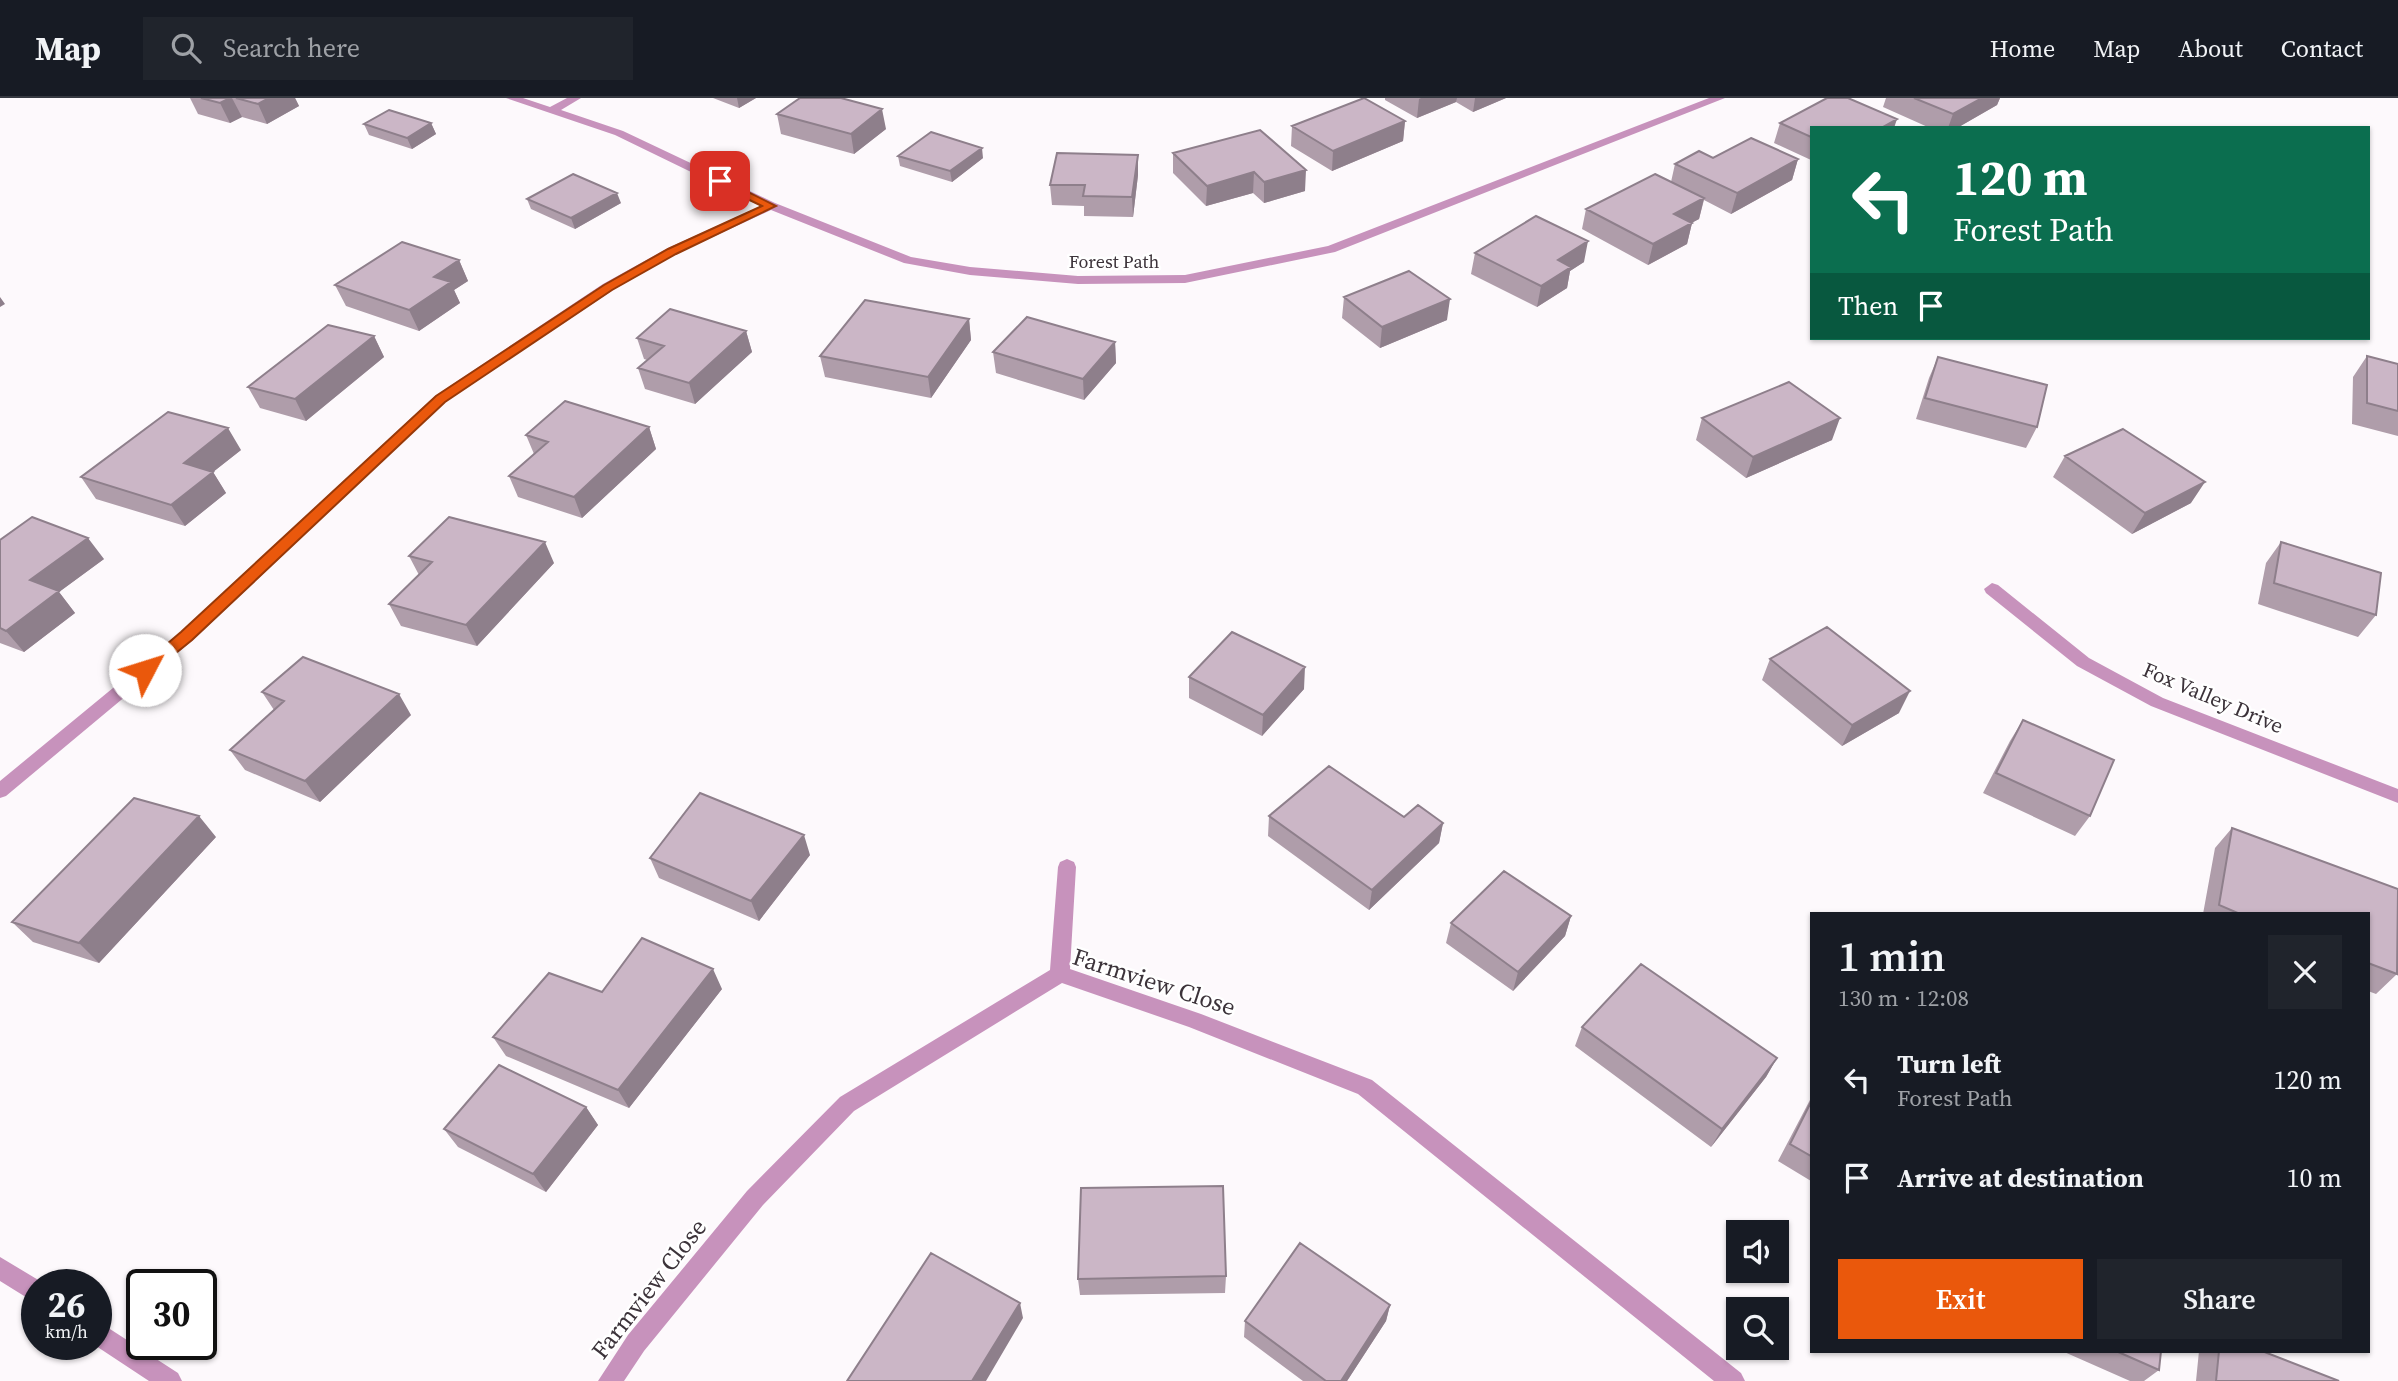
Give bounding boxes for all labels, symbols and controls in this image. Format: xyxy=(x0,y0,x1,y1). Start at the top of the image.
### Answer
search box xyxy=(143,17,633,80)
text: Map xyxy=(35,26,101,71)
icon: search xyxy=(167,29,205,67)
text: Search here xyxy=(223,30,360,66)
text: Home xyxy=(1990,32,2055,65)
text: Map xyxy=(2093,32,2140,65)
text: About xyxy=(2178,32,2243,65)
text: Contact xyxy=(2281,32,2363,65)
text: 120 m xyxy=(1953,144,2088,211)
pin xyxy=(690,151,750,211)
icon: left xyxy=(1838,154,1929,245)
icon: arrive xyxy=(701,162,739,200)
text: Forest Path xyxy=(1953,208,2114,252)
street label: Forest Path xyxy=(1069,249,1159,274)
icon: arrive xyxy=(1912,287,1950,325)
text: Then xyxy=(1838,288,1898,324)
position arrow xyxy=(108,633,182,707)
street label: Fox Valley Drive xyxy=(2138,655,2288,740)
text: 1 min xyxy=(1838,927,1946,985)
button: close xyxy=(2268,935,2342,1009)
street label: Farmview Close xyxy=(1068,940,1240,1023)
text: 130 m · 12:08 xyxy=(1838,982,1969,1014)
text: Turn left xyxy=(1897,1046,2001,1082)
icon: left xyxy=(1838,1061,1876,1099)
text: 120 m xyxy=(2274,1062,2342,1098)
text: Forest Path xyxy=(1897,1082,2013,1114)
icon: arrive xyxy=(1838,1159,1876,1197)
text: Arrive at destination xyxy=(1897,1160,2144,1196)
text: 10 m xyxy=(2287,1160,2342,1196)
street label: Farmview Close xyxy=(583,1212,714,1366)
map controls xyxy=(1726,1220,1789,1360)
button: sound xyxy=(1726,1220,1789,1283)
button: Exit xyxy=(1838,1259,2083,1339)
button: Share xyxy=(2097,1259,2342,1339)
speed limit sign: 30 xyxy=(126,1269,217,1360)
text: 26 xyxy=(48,1281,85,1329)
button: search xyxy=(1726,1297,1789,1360)
text: km/h xyxy=(45,1319,88,1344)

